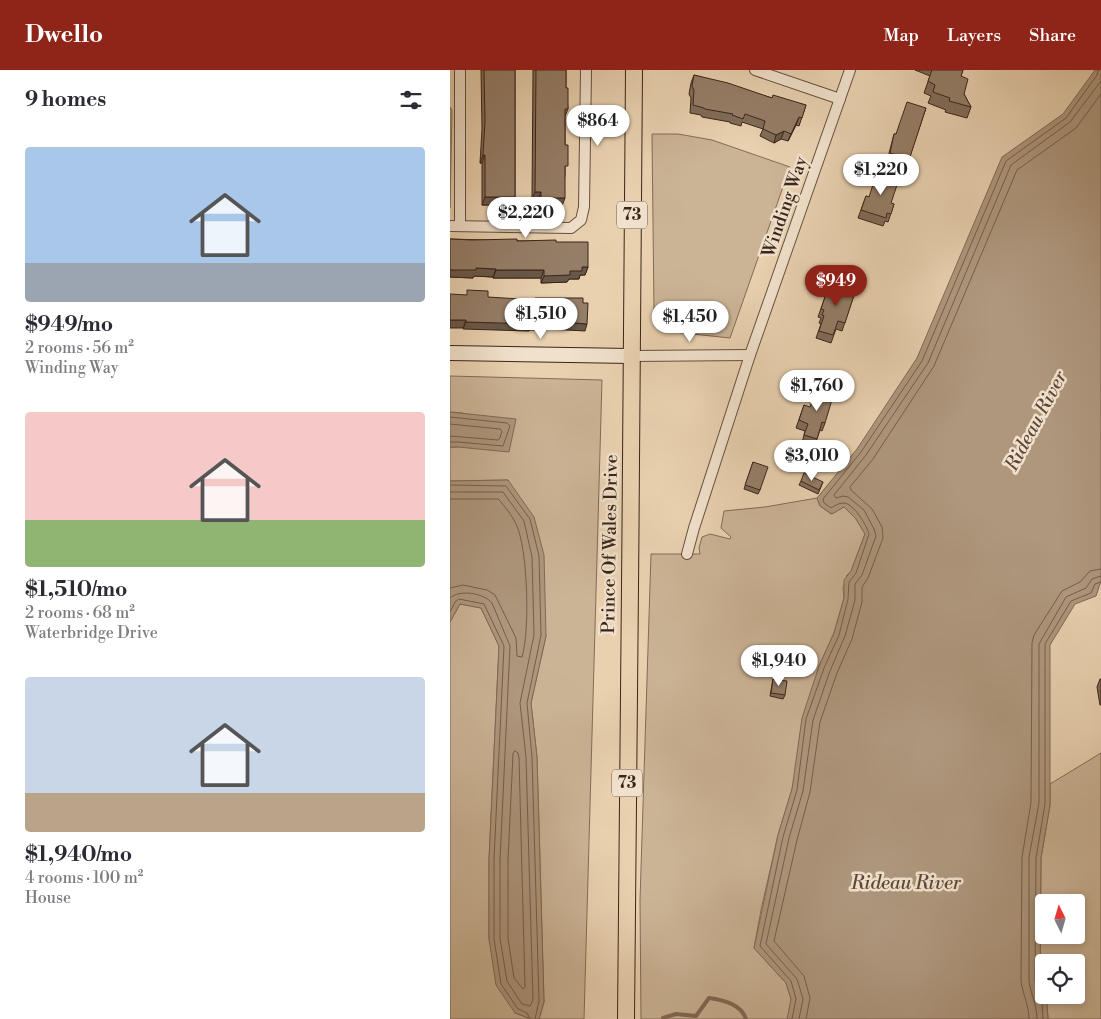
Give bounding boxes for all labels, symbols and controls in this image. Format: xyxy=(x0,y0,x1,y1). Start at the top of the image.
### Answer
text: Dwello xyxy=(25,20,103,50)
text: Map xyxy=(884,24,919,47)
text: Layers xyxy=(947,24,1001,47)
text: Share xyxy=(1029,24,1076,47)
icon: filters xyxy=(397,86,425,114)
text: 9 homes xyxy=(25,87,106,113)
pin: $864 xyxy=(568,104,628,147)
text: $864 xyxy=(578,111,618,131)
street label: Winding Way xyxy=(757,153,813,261)
pin: $1,220 xyxy=(840,154,922,196)
text: $1,220 xyxy=(854,160,908,180)
icon: home xyxy=(180,180,270,270)
pin: $2,220 xyxy=(485,196,567,239)
road number: 73 xyxy=(617,202,647,228)
text: $2,220 xyxy=(498,203,554,223)
pin: $949 xyxy=(806,264,866,307)
text: $949 xyxy=(816,271,856,291)
pin: $1,510 xyxy=(500,298,582,340)
pin: $1,450 xyxy=(649,300,731,343)
text: $1,510 xyxy=(515,304,567,324)
text: $1,450 xyxy=(663,307,717,327)
text: $949/mo xyxy=(25,312,113,338)
text: 2 rooms · 56 m² xyxy=(25,338,134,358)
text: Winding Way xyxy=(25,358,118,378)
water label: Rideau River xyxy=(999,366,1073,476)
pin: $1,760 xyxy=(776,370,858,412)
text: $1,760 xyxy=(791,376,843,396)
pin: $3,010 xyxy=(771,440,853,482)
icon: home xyxy=(180,445,270,535)
text: $3,010 xyxy=(785,446,839,466)
street label: Prince Of Wales Drive xyxy=(597,454,623,634)
text: $1,510/mo xyxy=(25,577,127,603)
text: 2 rooms · 68 m² xyxy=(25,603,135,623)
text: Waterbridge Drive xyxy=(25,623,158,643)
pin: $1,940 xyxy=(738,644,820,687)
text: $1,940 xyxy=(752,651,806,671)
icon: home xyxy=(180,710,270,800)
road number: 73 xyxy=(612,770,642,796)
text: $1,940/mo xyxy=(25,842,132,868)
text: 4 rooms · 100 m² xyxy=(25,868,143,888)
water label: Rideau River xyxy=(850,871,962,895)
text: House xyxy=(25,888,71,908)
north arrow xyxy=(1035,894,1085,944)
map controls xyxy=(1035,894,1085,1004)
button: locate xyxy=(1035,954,1085,1004)

